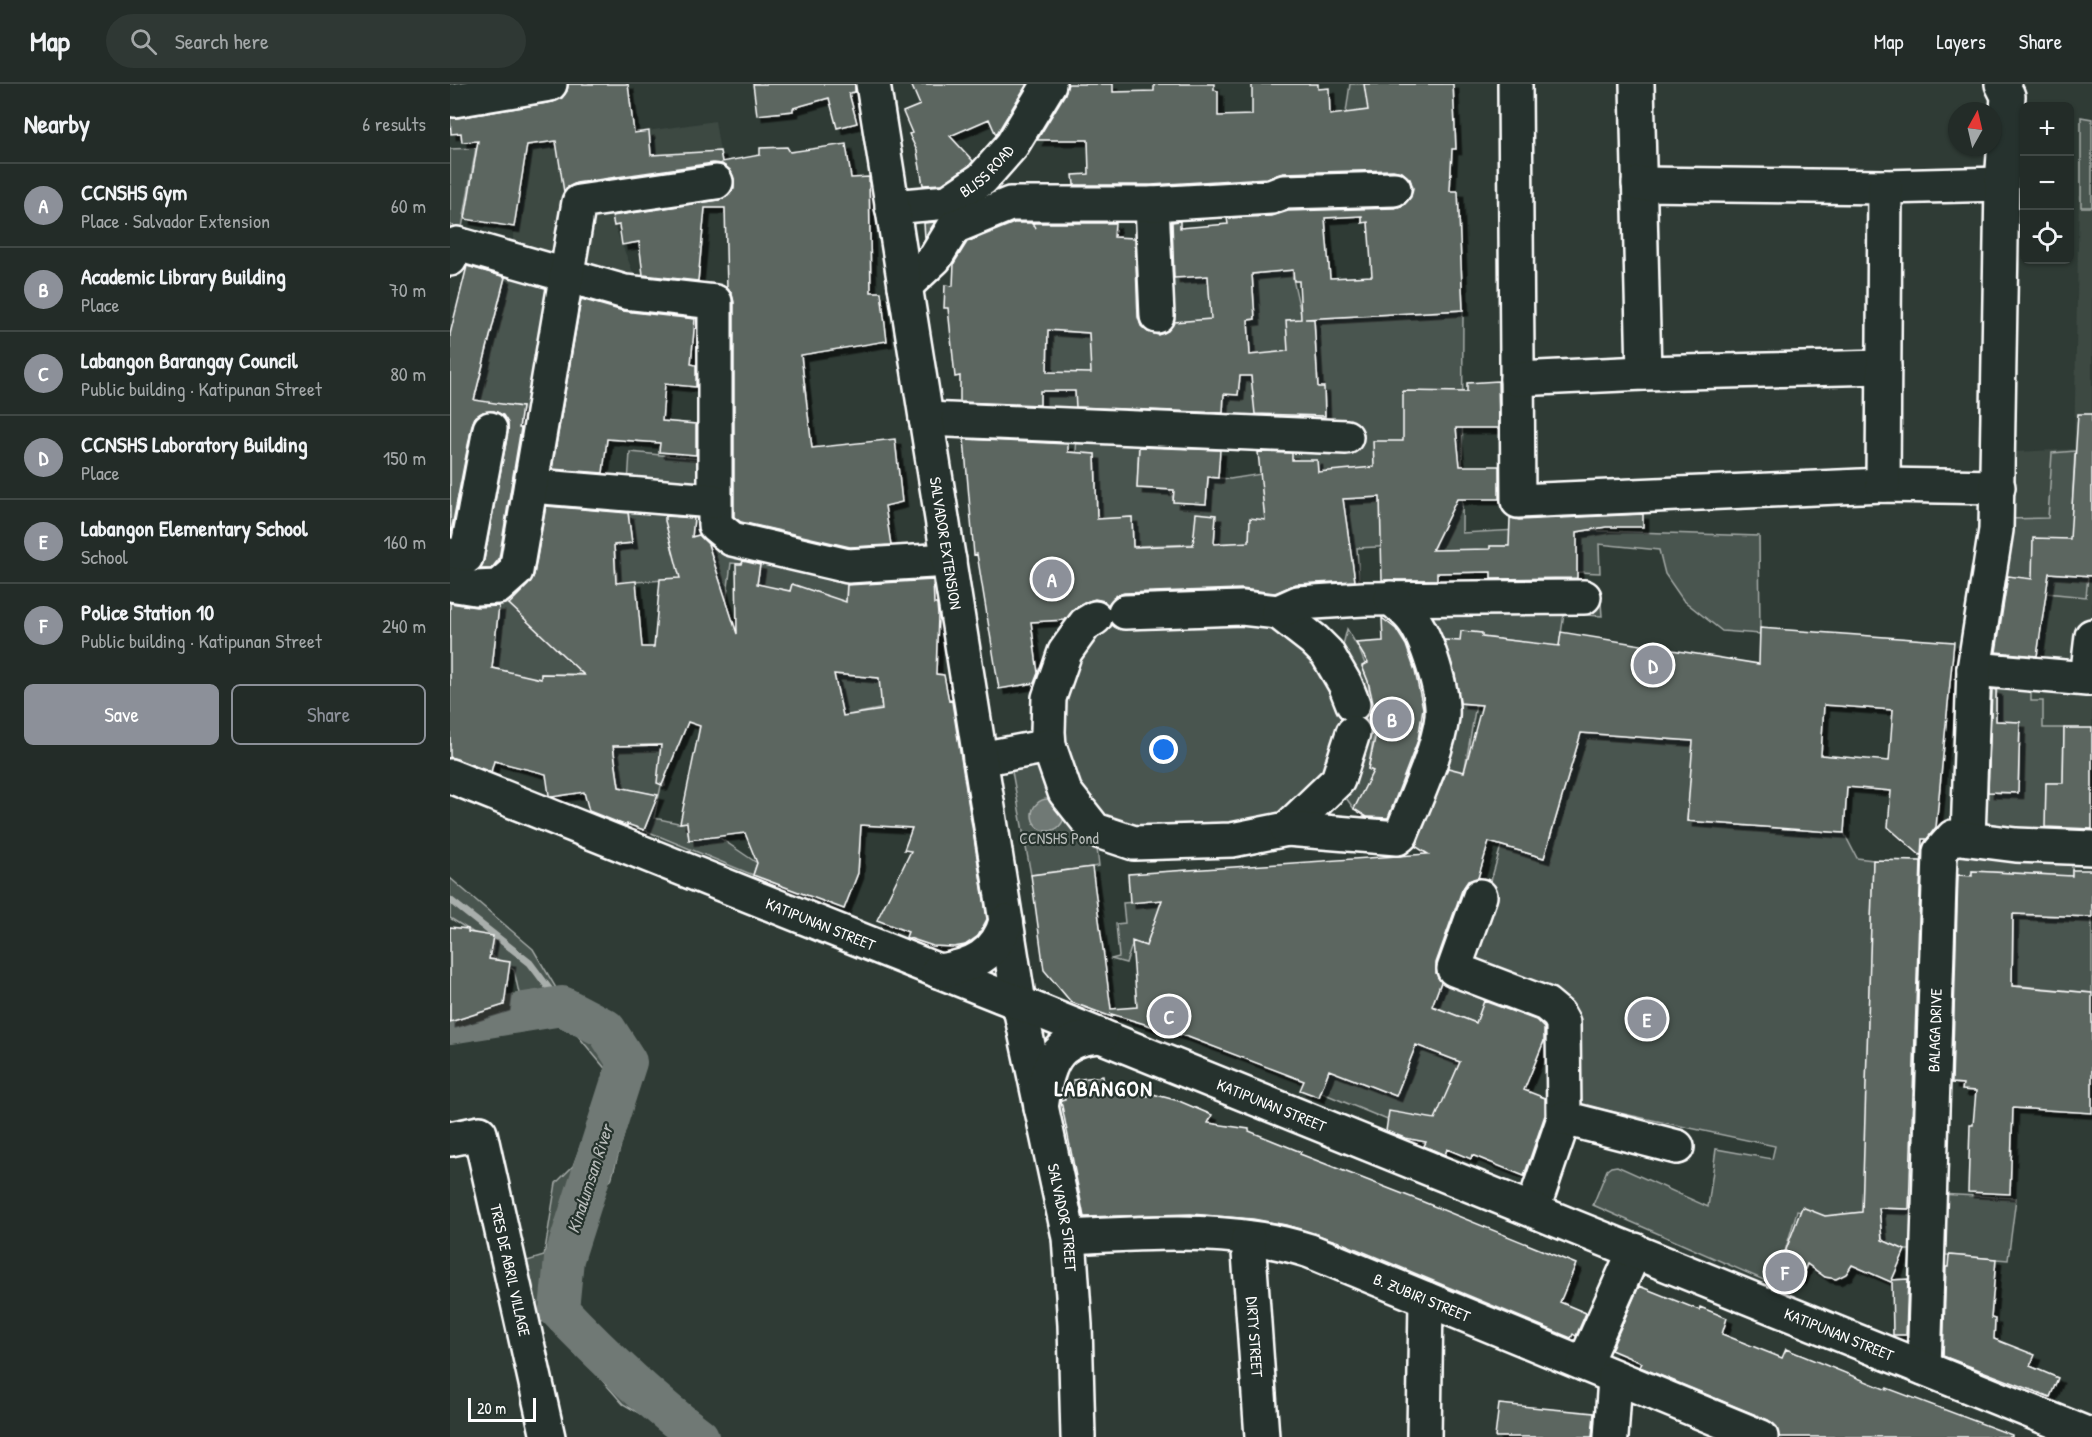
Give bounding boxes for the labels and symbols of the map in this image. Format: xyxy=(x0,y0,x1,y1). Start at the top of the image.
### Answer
north arrow xyxy=(1948,102,2002,156)
street label: BLISS ROAD xyxy=(955,139,1019,202)
street label: SALVADOR EXTENSION xyxy=(925,475,967,611)
pin: A xyxy=(1032,556,1072,602)
pin: D xyxy=(1634,642,1672,688)
pin: B xyxy=(1372,696,1412,742)
your location xyxy=(1149,735,1178,764)
park label: CCNSHS Pond xyxy=(1019,827,1099,849)
street label: KATIPUNAN STREET xyxy=(763,892,879,956)
street label: BALAGA DRIVE xyxy=(1922,988,1947,1072)
pin: C xyxy=(1150,994,1188,1038)
pin: E xyxy=(1628,996,1666,1042)
district label: LABANGON xyxy=(1054,1073,1154,1103)
street label: KATIPUNAN STREET xyxy=(1214,1073,1330,1137)
water label: Kinalumsan River xyxy=(560,1119,619,1236)
street label: SALVADOR STREET xyxy=(1043,1161,1082,1272)
street label: TRES DE ABRIL VILLAGE xyxy=(485,1202,536,1338)
pin: F xyxy=(1766,1250,1804,1294)
street label: B. ZUBIRI STREET xyxy=(1370,1267,1474,1327)
street label: DIRTY STREET xyxy=(1241,1296,1269,1378)
street label: KATIPUNAN STREET xyxy=(1781,1302,1898,1366)
scale bar xyxy=(468,1395,536,1422)

